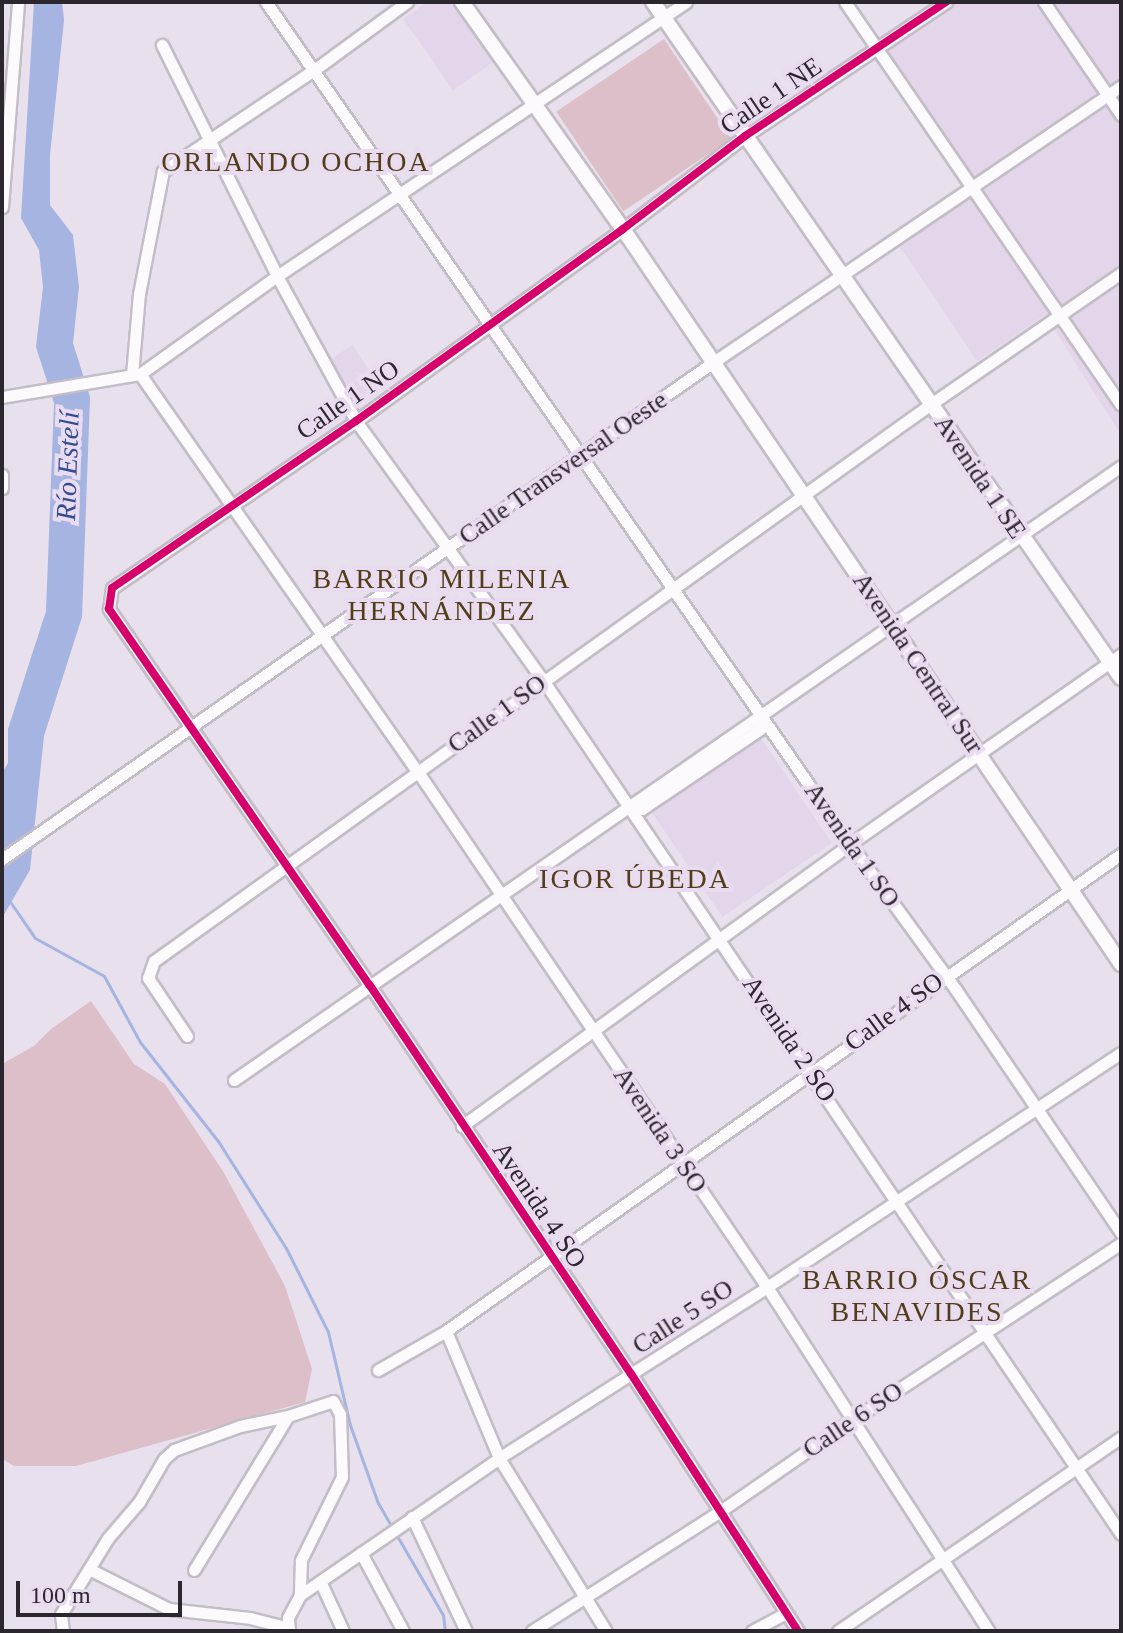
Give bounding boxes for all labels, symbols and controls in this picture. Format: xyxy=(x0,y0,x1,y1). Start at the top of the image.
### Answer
street label: Calle 1 NE xyxy=(714,51,828,141)
district label: ORLANDO OCHOA xyxy=(161,145,431,179)
street label: Calle 1 NO xyxy=(291,353,405,447)
street label: Calle Transversal Oeste xyxy=(453,384,673,552)
street label: Avenida 1 SE xyxy=(927,409,1033,545)
water label: Río Estelí xyxy=(49,411,87,521)
district label: BARRIO MILENIA HERNÁNDEZ xyxy=(313,562,571,628)
street label: Avenida Central Sur xyxy=(846,566,990,760)
street label: Calle 1 SO xyxy=(442,668,552,760)
street label: Avenida 1 SO xyxy=(798,777,906,913)
district label: IGOR ÚBEDA xyxy=(539,862,731,896)
street label: Calle 4 SO xyxy=(839,966,949,1058)
street label: Avenida 2 SO xyxy=(735,970,843,1108)
street label: Avenida 3 SO xyxy=(606,1061,714,1199)
street label: Avenida 4 SO xyxy=(485,1136,593,1274)
district label: BARRIO ÓSCAR BENAVIDES xyxy=(802,1263,1032,1329)
street label: Calle 5 SO xyxy=(627,1273,739,1361)
street label: Calle 6 SO xyxy=(797,1375,909,1465)
scale bar xyxy=(20,1565,186,1615)
text: 100 m xyxy=(30,1582,91,1608)

